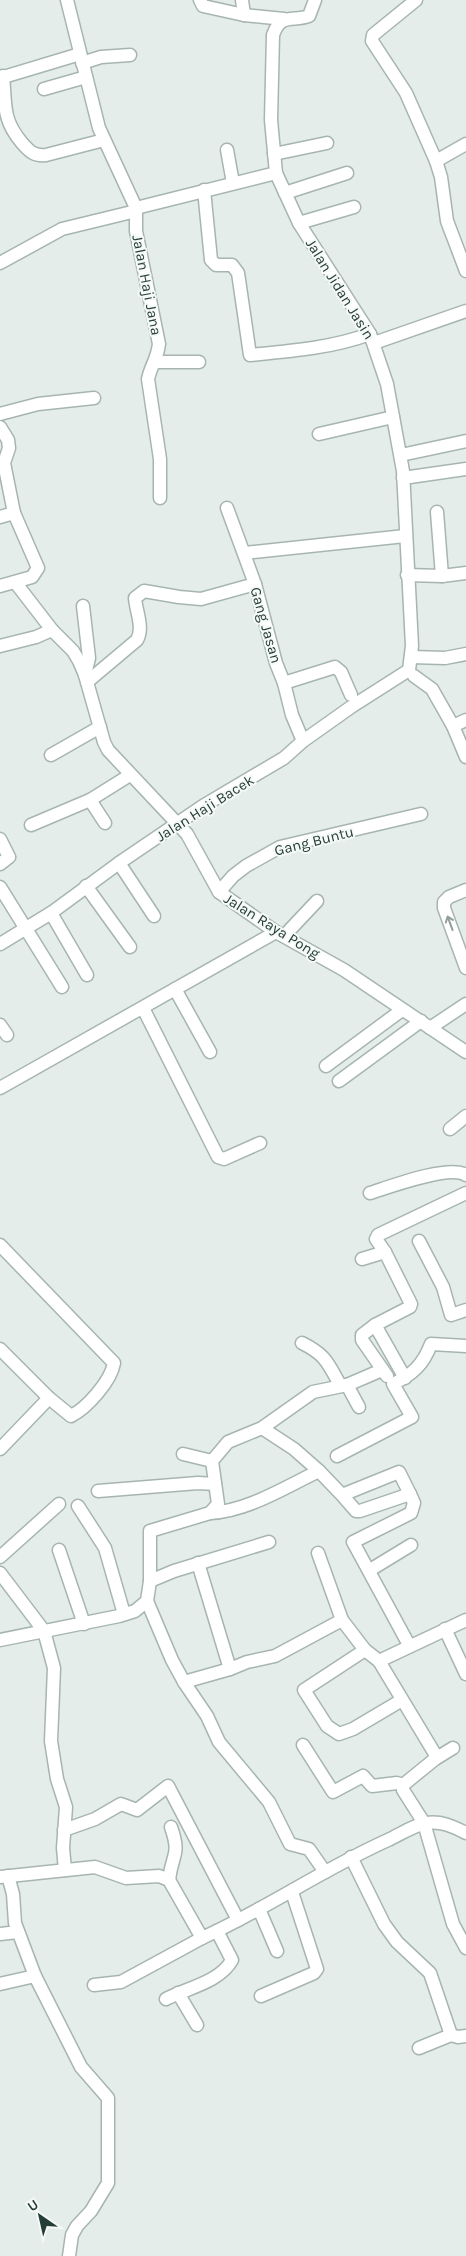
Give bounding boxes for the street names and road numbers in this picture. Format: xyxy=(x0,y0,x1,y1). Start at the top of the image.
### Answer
street label: Jalan Haji Jana xyxy=(128,233,166,337)
street label: Jalan Jidan Jasin xyxy=(302,235,378,343)
street label: Gang Jasan xyxy=(247,585,285,665)
street label: Jalan Haji Bacek xyxy=(153,771,257,845)
street label: Gang Buntu xyxy=(272,822,356,860)
street label: Jalan Raya Pong xyxy=(221,889,324,963)

